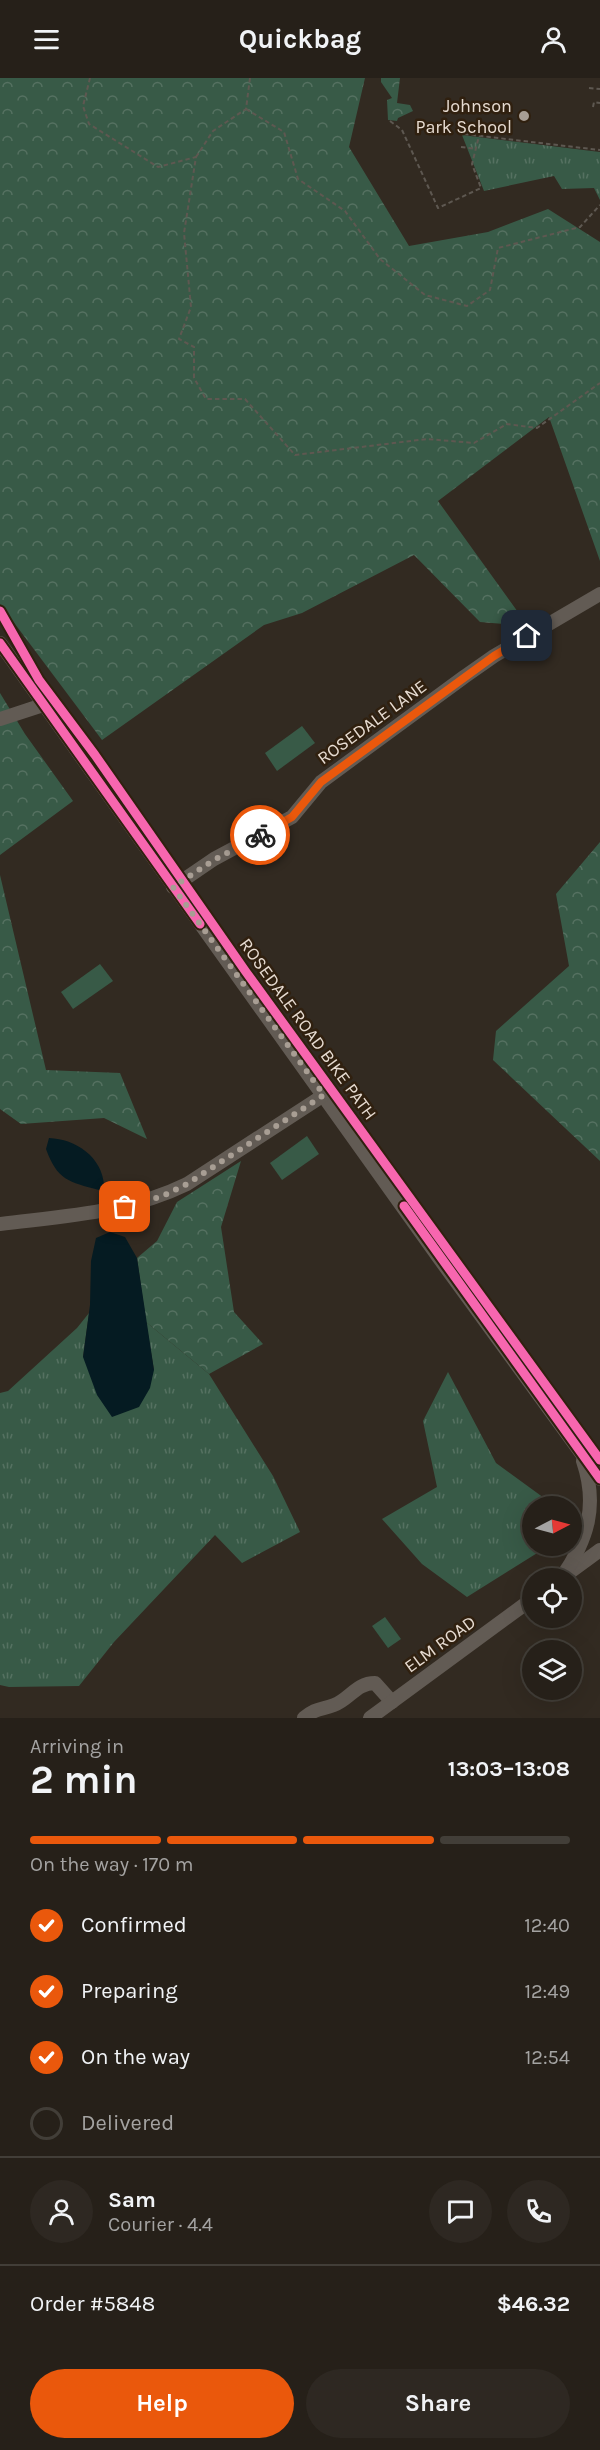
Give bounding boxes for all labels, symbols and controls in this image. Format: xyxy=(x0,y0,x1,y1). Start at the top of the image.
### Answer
icon: menu xyxy=(30,23,63,56)
text: Quickbag xyxy=(239,23,361,55)
icon: person xyxy=(537,23,570,56)
place label: Johnson Park School xyxy=(415,95,512,138)
marker: Johnson Park School xyxy=(517,109,531,123)
pin xyxy=(501,610,552,661)
icon: home xyxy=(510,619,543,652)
street label: ROSEDALE LANE xyxy=(313,675,431,769)
courier xyxy=(230,805,290,865)
icon: bike xyxy=(244,819,277,852)
street label: ROSEDALE ROAD BIKE PATH xyxy=(235,934,381,1124)
pin xyxy=(99,1181,150,1232)
icon: bag xyxy=(108,1190,141,1223)
north arrow xyxy=(522,1496,582,1556)
map controls xyxy=(522,1496,582,1700)
button: locate xyxy=(522,1568,582,1628)
street label: ELM ROAD xyxy=(400,1611,480,1677)
button: layers xyxy=(522,1640,582,1700)
text: Arriving in xyxy=(30,1735,124,1758)
text: 13:03–13:08 xyxy=(448,1756,570,1782)
text: 2 min xyxy=(30,1757,138,1803)
text: On the way · 170 m xyxy=(30,1853,194,1876)
icon: check xyxy=(30,1909,63,1942)
text: Confirmed xyxy=(81,1912,187,1938)
text: 12:40 xyxy=(524,1914,570,1937)
icon: check xyxy=(30,1975,63,2008)
text: Preparing xyxy=(81,1978,178,2004)
text: 12:49 xyxy=(524,1980,570,2003)
icon: check xyxy=(30,2041,63,2074)
text: On the way xyxy=(81,2044,190,2070)
text: 12:54 xyxy=(525,2046,570,2069)
text: Delivered xyxy=(81,2110,174,2136)
button: person xyxy=(30,2180,93,2243)
button: chat xyxy=(429,2180,492,2243)
button: phone xyxy=(507,2180,570,2243)
text: Sam xyxy=(108,2187,156,2213)
text: Courier · 4.4 xyxy=(108,2213,213,2236)
text: Order #5848 xyxy=(30,2291,155,2317)
text: $46.32 xyxy=(497,2291,570,2317)
button: Help xyxy=(30,2369,294,2438)
button: Share xyxy=(306,2369,570,2438)

